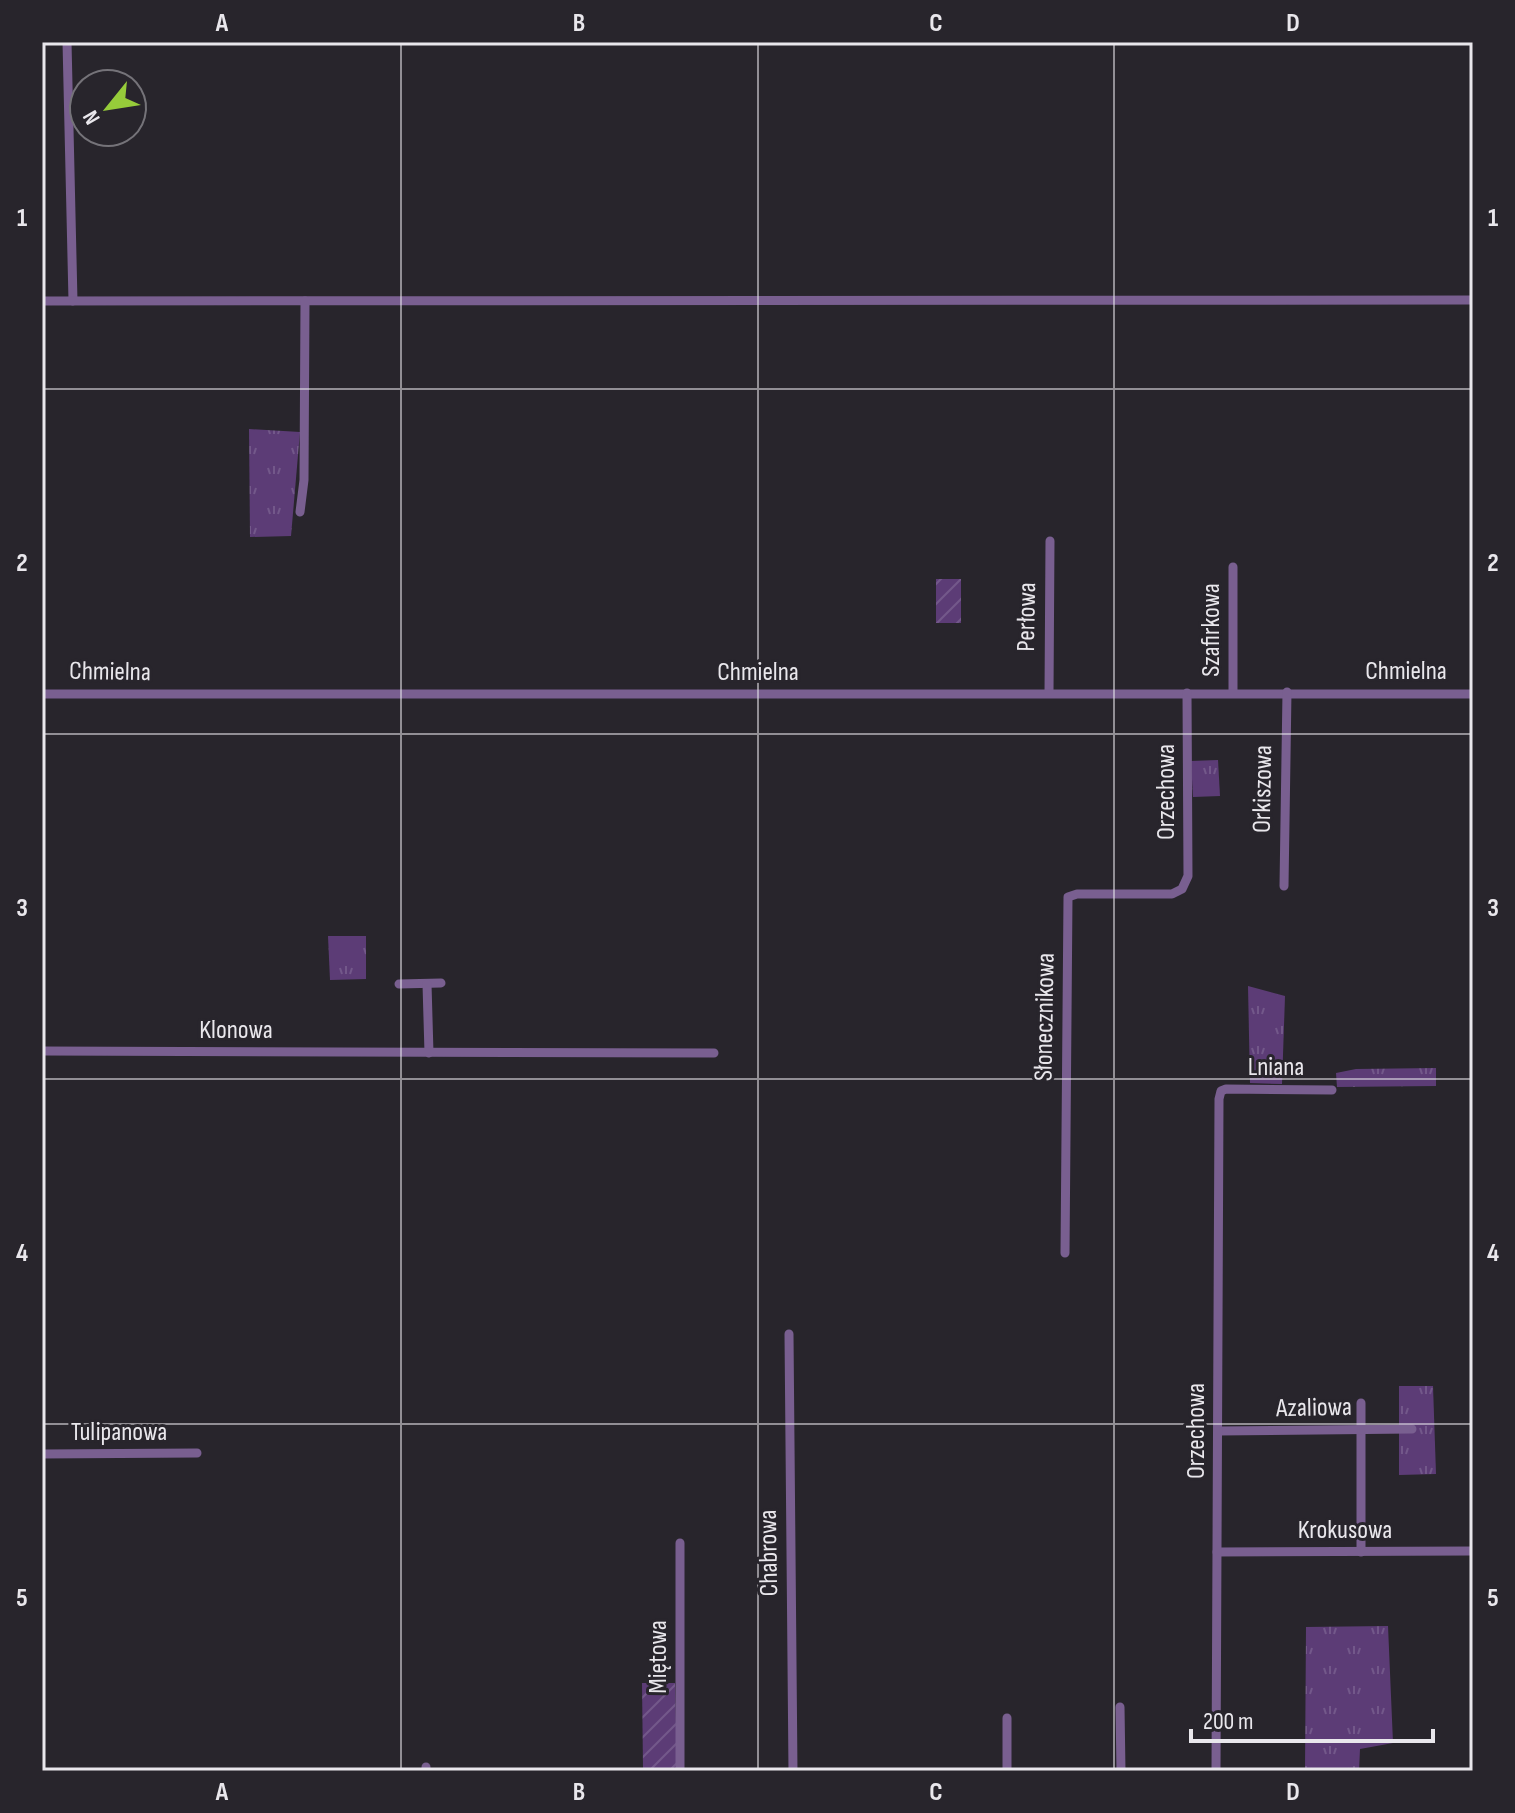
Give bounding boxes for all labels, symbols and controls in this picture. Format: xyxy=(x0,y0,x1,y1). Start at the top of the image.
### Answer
text: A xyxy=(215,8,229,39)
text: B xyxy=(573,8,585,39)
text: C xyxy=(929,8,943,39)
text: D xyxy=(1286,8,1300,39)
north arrow xyxy=(68,68,148,148)
text: N xyxy=(77,105,107,129)
text: 1 xyxy=(17,203,27,234)
text: 1 xyxy=(1488,203,1498,234)
text: 2 xyxy=(16,548,28,579)
text: 2 xyxy=(1487,548,1499,579)
street label: Perłowa xyxy=(1011,582,1043,652)
street label: Szafirkowa xyxy=(1196,583,1227,677)
street label: Chmielna xyxy=(69,656,151,688)
street label: Chmielna xyxy=(1365,656,1447,687)
street label: Chmielna xyxy=(717,657,799,688)
street label: Orzechowa xyxy=(1151,744,1182,840)
street label: Orkiszowa xyxy=(1247,745,1279,833)
text: 3 xyxy=(16,893,28,924)
text: 3 xyxy=(1487,893,1499,924)
street label: Słonecznikowa xyxy=(1028,953,1062,1081)
street label: Klonowa xyxy=(199,1015,273,1046)
street label: Lniana xyxy=(1248,1052,1304,1083)
text: 4 xyxy=(16,1238,28,1269)
text: 4 xyxy=(1487,1238,1499,1269)
street label: Orzechowa xyxy=(1181,1383,1212,1479)
street label: Azaliowa xyxy=(1275,1392,1352,1424)
street label: Tulipanowa xyxy=(71,1417,167,1448)
street label: Chabrowa xyxy=(753,1509,785,1597)
street label: Krokusowa xyxy=(1298,1515,1392,1546)
text: 5 xyxy=(16,1583,28,1614)
text: 5 xyxy=(1487,1583,1499,1614)
street label: Miętowa xyxy=(643,1620,674,1694)
scale bar xyxy=(1191,1693,1433,1743)
text: 200 m xyxy=(1203,1707,1254,1736)
text: A xyxy=(215,1777,229,1808)
text: B xyxy=(573,1777,585,1808)
text: C xyxy=(929,1777,943,1808)
text: D xyxy=(1286,1777,1300,1808)

